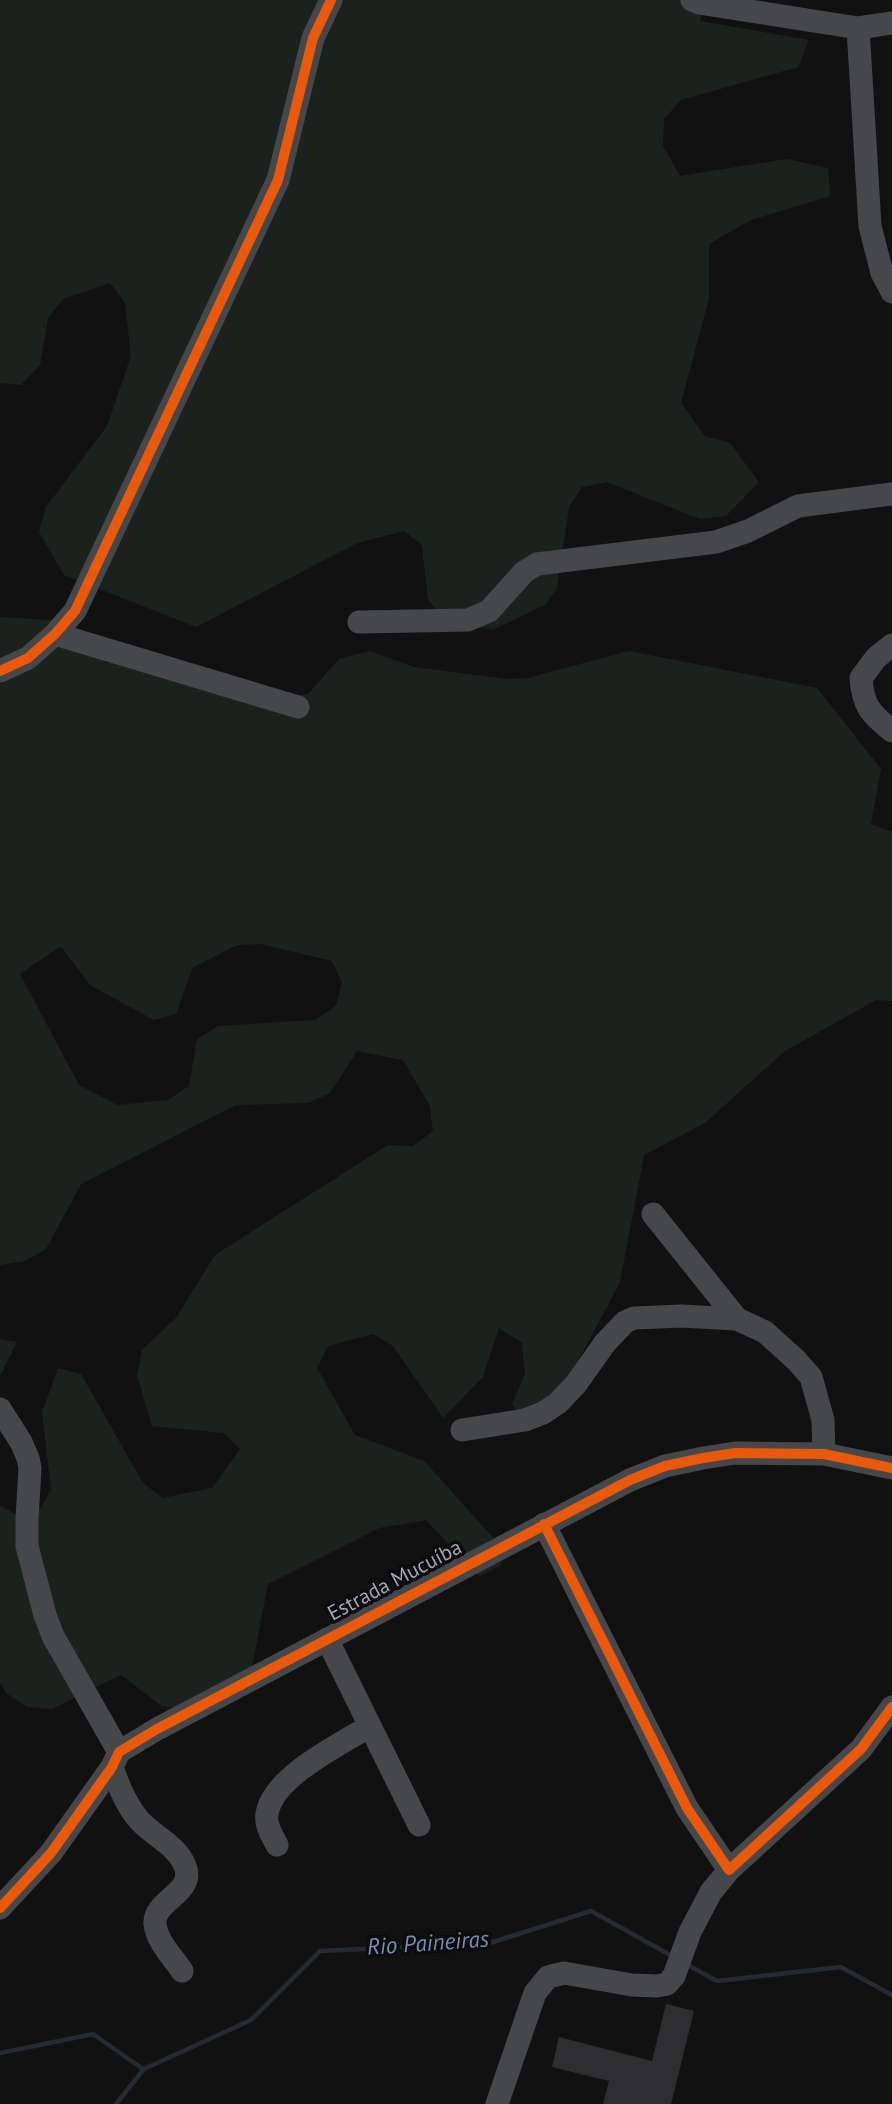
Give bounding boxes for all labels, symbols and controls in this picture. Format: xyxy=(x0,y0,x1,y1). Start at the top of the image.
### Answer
street label: Estrada Mucuíba xyxy=(324,1535,466,1627)
water label: Rio Paineiras xyxy=(366,1926,490,1962)

